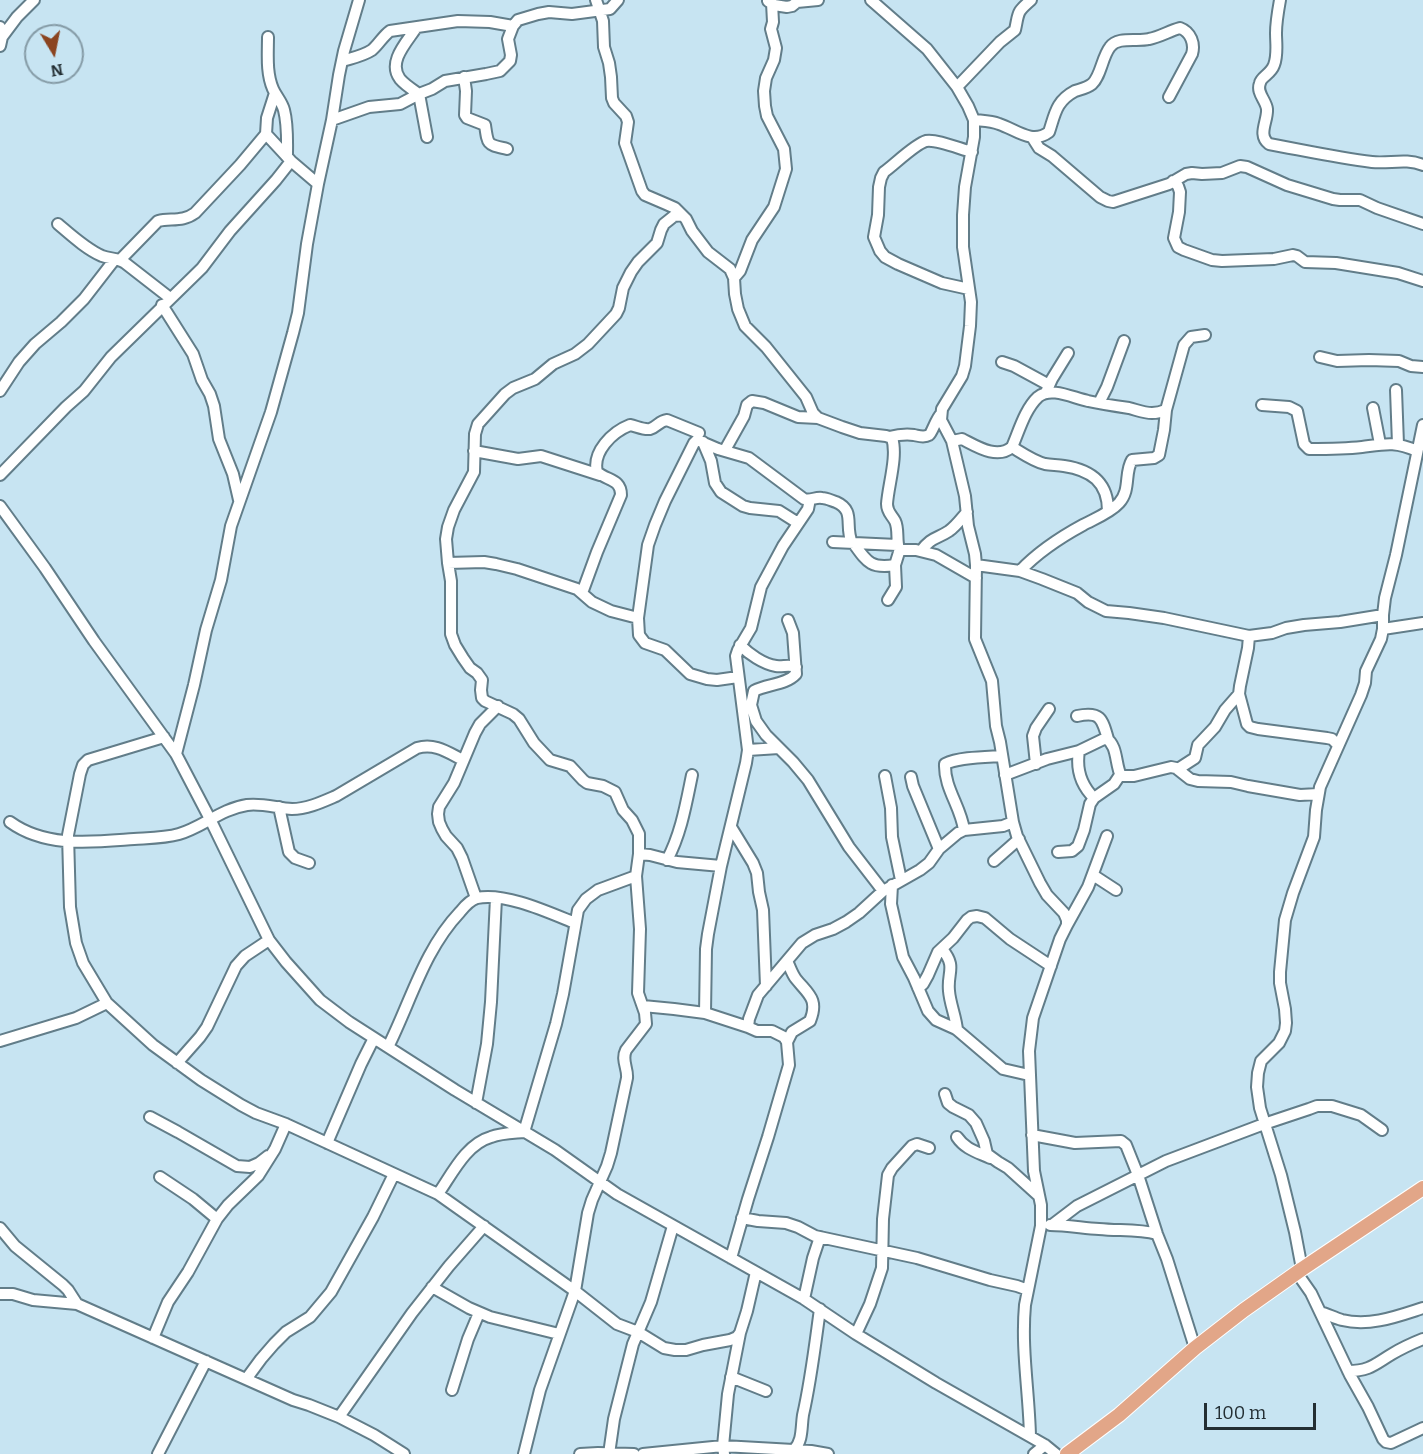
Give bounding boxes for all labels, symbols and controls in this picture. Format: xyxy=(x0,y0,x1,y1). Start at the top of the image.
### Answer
north arrow xyxy=(24,24,84,84)
text: N xyxy=(49,60,65,81)
scale bar xyxy=(1207,1391,1320,1429)
text: 100 m xyxy=(1215,1402,1266,1424)

